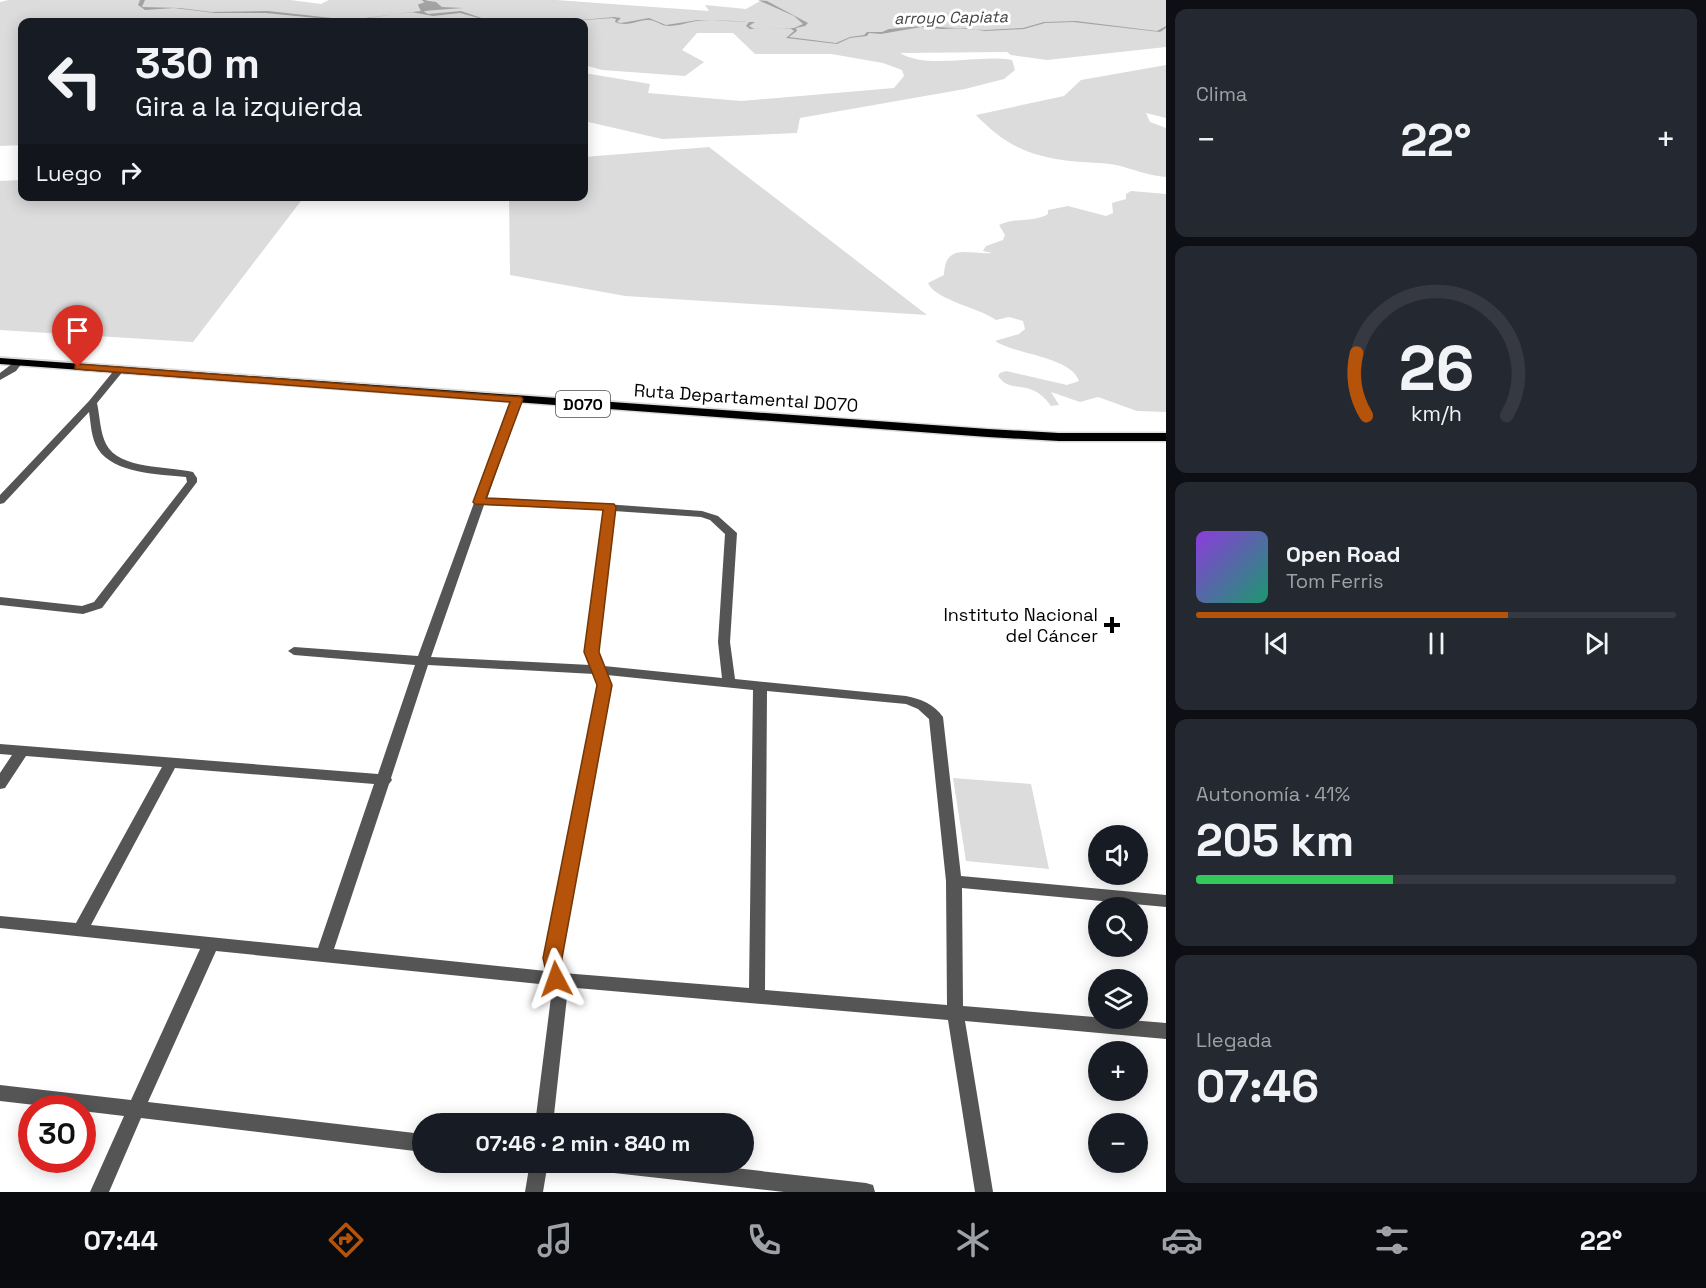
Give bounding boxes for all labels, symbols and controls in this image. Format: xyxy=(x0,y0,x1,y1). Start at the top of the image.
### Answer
water label: arroyo Capiata xyxy=(894,6,1009,29)
text: 330 m xyxy=(135,37,260,90)
icon: left xyxy=(36,42,114,120)
text: Clima xyxy=(1196,81,1247,107)
text: Gira a la izquierda xyxy=(135,89,362,124)
text: 22° xyxy=(1400,112,1472,169)
text: − xyxy=(1196,119,1216,161)
text: + xyxy=(1656,119,1676,161)
icon: right xyxy=(114,156,147,189)
text: Luego xyxy=(36,159,102,187)
pin xyxy=(52,305,103,367)
icon: arrive xyxy=(61,314,94,347)
text: 26 xyxy=(1398,330,1474,409)
street label: Ruta Departamental D070 xyxy=(633,378,859,417)
road number: D070 xyxy=(556,391,610,417)
text: km/h xyxy=(1410,401,1462,428)
text: Open Road xyxy=(1286,540,1401,568)
text: Tom Ferris xyxy=(1286,568,1384,594)
place label: Instituto Nacional del Cáncer xyxy=(943,603,1098,647)
marker: Instituto Nacional del Cáncer xyxy=(1103,616,1121,634)
icon: previous xyxy=(1260,627,1293,660)
icon: pause xyxy=(1420,627,1453,660)
icon: next xyxy=(1580,627,1613,660)
text: Autonomía · 41% xyxy=(1196,781,1350,807)
text: 205 km xyxy=(1196,812,1354,869)
map controls xyxy=(1088,825,1148,1173)
button: sound xyxy=(1088,825,1148,885)
button: search xyxy=(1088,897,1148,957)
position arrow xyxy=(524,947,588,1011)
button: layers xyxy=(1088,969,1148,1029)
text: Llegada xyxy=(1196,1027,1272,1053)
button: + xyxy=(1088,1041,1148,1101)
text: 07:46 xyxy=(1196,1058,1319,1115)
speed limit sign: 30 xyxy=(18,1095,96,1173)
button: − xyxy=(1088,1113,1148,1173)
text: 07:46 · 2 min · 840 m xyxy=(476,1129,690,1157)
icon: directions xyxy=(325,1219,367,1261)
icon: music xyxy=(534,1219,576,1261)
icon: phone xyxy=(743,1219,785,1261)
icon: climate xyxy=(952,1219,994,1261)
icon: car xyxy=(1161,1219,1203,1261)
icon: filters xyxy=(1371,1219,1413,1261)
text: 07:44 xyxy=(84,1223,158,1258)
text: 22° xyxy=(1580,1223,1622,1258)

